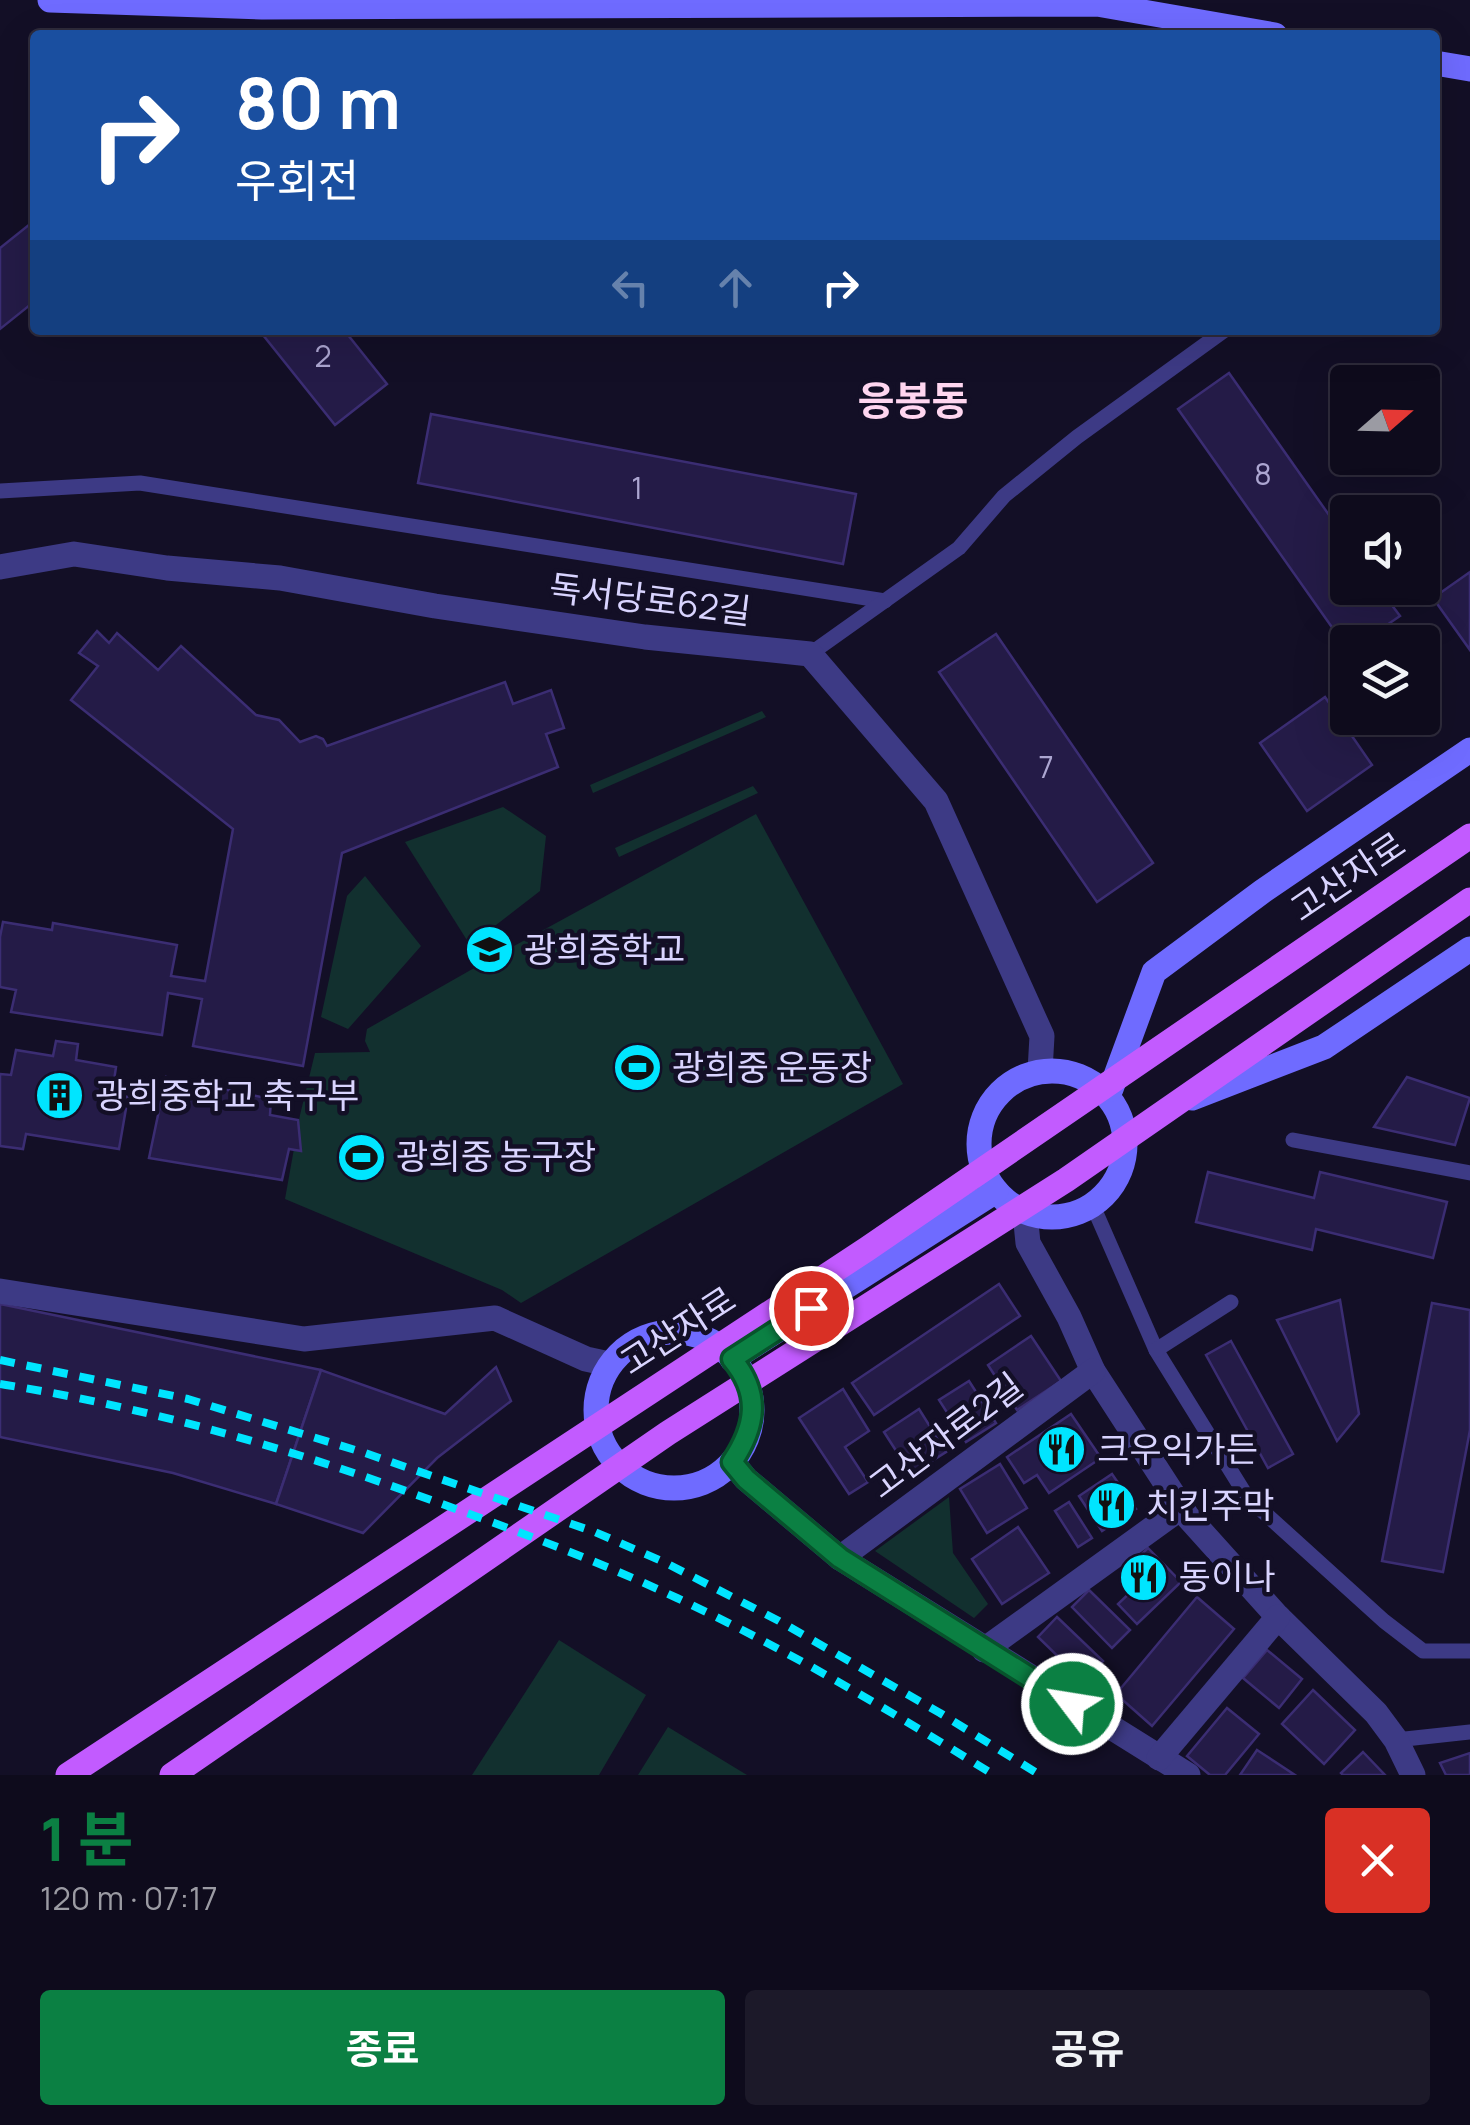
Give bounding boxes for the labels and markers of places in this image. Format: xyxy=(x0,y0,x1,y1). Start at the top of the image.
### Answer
school or university icon: 광희중학교 xyxy=(463,924,515,976)
place label: 광희중학교 xyxy=(524,925,685,973)
sports icon: 광희중 운동장 xyxy=(611,1042,663,1094)
place label: 광희중 운동장 xyxy=(672,1043,872,1091)
building icon: 광희중학교 축구부 xyxy=(34,1070,86,1122)
place label: 광희중학교 축구부 xyxy=(95,1071,360,1119)
sports icon: 광희중 농구장 xyxy=(335,1131,387,1183)
place label: 광희중 농구장 xyxy=(396,1132,596,1180)
pin xyxy=(769,1266,854,1351)
restaurant icon: 크우익가든 xyxy=(1036,1424,1088,1476)
place label: 크우익가든 xyxy=(1097,1425,1258,1473)
restaurant icon: 치킨주막 xyxy=(1085,1480,1137,1532)
place label: 치킨주막 xyxy=(1146,1481,1275,1529)
restaurant icon: 동이나 xyxy=(1118,1551,1170,1603)
place label: 동이나 xyxy=(1179,1552,1276,1600)

